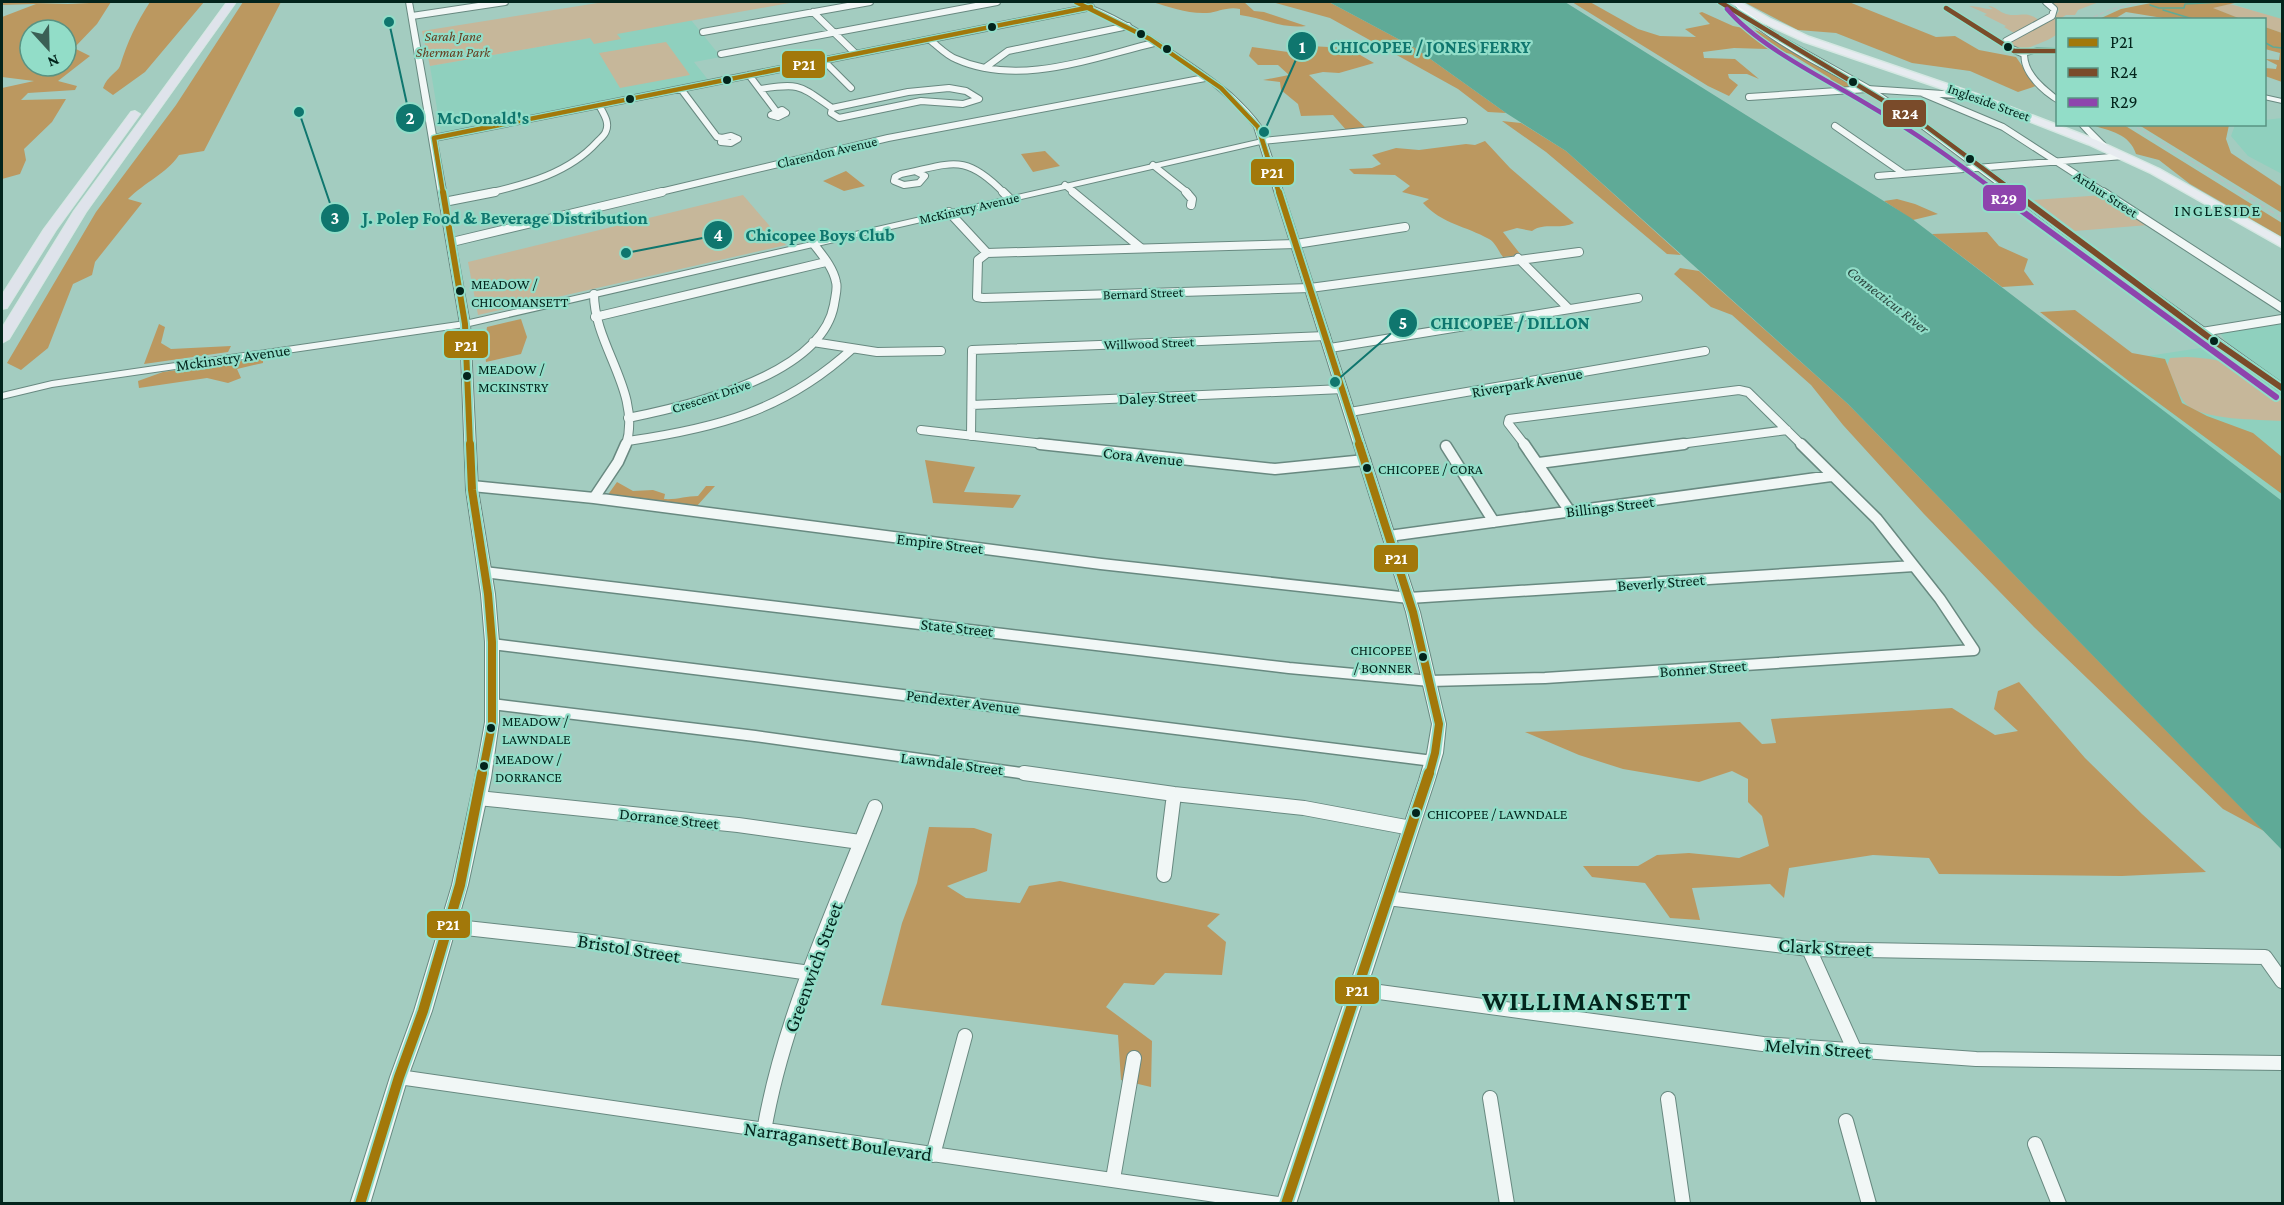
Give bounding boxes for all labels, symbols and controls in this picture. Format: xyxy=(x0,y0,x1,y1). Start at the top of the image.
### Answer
north arrow xyxy=(18,18,78,78)
legend xyxy=(2056,18,2266,126)
unlabelled marker xyxy=(986,21,998,33)
park label: Sarah Jane Sherman Park xyxy=(416,28,491,60)
unlabelled marker xyxy=(1135,28,1147,40)
callout: CHICOPEE / JONES FERRY xyxy=(1287,28,1543,64)
text: P21 xyxy=(2110,32,2134,52)
text: 1 xyxy=(1299,37,1306,57)
text: CHICOPEE / JONES FERRY xyxy=(1329,37,1532,57)
unlabelled marker xyxy=(2002,41,2014,53)
unlabelled marker xyxy=(1161,43,1173,55)
line badge: P21 xyxy=(781,50,826,79)
text: N xyxy=(45,52,62,71)
text: P21 xyxy=(792,56,816,73)
text: R24 xyxy=(2110,62,2138,82)
unlabelled marker xyxy=(721,74,733,86)
unlabelled marker xyxy=(1847,76,1859,88)
street label: Ingleside Street xyxy=(1946,80,2033,124)
text: R29 xyxy=(2110,92,2138,112)
unlabelled marker xyxy=(624,93,636,105)
line badge: R24 xyxy=(1882,99,1927,128)
callout: McDonald's xyxy=(395,100,541,136)
text: R24 xyxy=(1892,105,1919,122)
text: 2 xyxy=(405,108,415,128)
text: McDonald's xyxy=(437,108,529,128)
street label: Clarendon Avenue xyxy=(775,133,879,171)
unlabelled marker xyxy=(1964,153,1976,165)
line badge: P21 xyxy=(1250,158,1295,186)
text: P21 xyxy=(1260,164,1284,181)
street label: Arthur Street xyxy=(2071,167,2141,221)
line badge: R29 xyxy=(1982,184,2027,212)
street label: McKinstry Avenue xyxy=(917,189,1021,227)
text: R29 xyxy=(1991,190,2017,207)
callout: J. Polep Food & Beverage Distribution xyxy=(320,200,660,236)
district label: INGLESIDE xyxy=(2174,202,2262,219)
text: 3 xyxy=(331,208,339,228)
text: J. Polep Food & Beverage Distribution xyxy=(360,208,648,228)
callout: Chicopee Boys Club xyxy=(703,217,906,253)
text: 4 xyxy=(713,225,723,245)
text: Chicopee Boys Club xyxy=(745,225,895,245)
water label: Connecticut River xyxy=(1844,263,1933,337)
place label: MEADOW / CHICOMANSETT xyxy=(471,276,569,310)
street label: Bernard Street xyxy=(1103,284,1184,302)
marker: MEADOW / CHICOMANSETT xyxy=(454,285,466,297)
callout: CHICOPEE / DILLON xyxy=(1388,305,1602,341)
text: 5 xyxy=(1399,313,1407,333)
text: CHICOPEE / DILLON xyxy=(1430,313,1590,333)
line badge: P21 xyxy=(443,330,489,359)
street label: Willwood Street xyxy=(1103,333,1195,353)
unlabelled marker xyxy=(2208,335,2220,347)
text: P21 xyxy=(454,337,478,354)
street label: Mckinstry Avenue xyxy=(175,341,291,375)
place label: MEADOW / MCKINSTRY xyxy=(478,361,549,395)
street label: Riverpark Avenue xyxy=(1470,364,1584,402)
marker: MEADOW / MCKINSTRY xyxy=(461,370,473,382)
street label: Crescent Drive xyxy=(670,376,752,416)
street label: Daley Street xyxy=(1118,388,1197,408)
street label: Cora Avenue xyxy=(1102,444,1184,469)
place label: CHICOPEE / CORA xyxy=(1378,461,1483,477)
marker: CHICOPEE / CORA xyxy=(1361,462,1373,474)
street label: Billings Street xyxy=(1565,493,1656,521)
street label: Empire Street xyxy=(896,530,985,558)
line badge: P21 xyxy=(1373,544,1419,573)
text: P21 xyxy=(1384,550,1408,567)
street label: Beverly Street xyxy=(1617,571,1706,595)
street label: State Street xyxy=(920,615,995,640)
place label: CHICOPEE / BONNER xyxy=(1351,642,1412,676)
marker: CHICOPEE / BONNER xyxy=(1417,651,1429,663)
street label: Bonner Street xyxy=(1659,657,1748,680)
street label: Pendexter Avenue xyxy=(905,686,1021,717)
place label: MEADOW / LAWNDALE xyxy=(502,713,571,747)
marker: MEADOW / LAWNDALE xyxy=(485,722,497,734)
street label: Lawndale Street xyxy=(900,749,1005,778)
place label: MEADOW / DORRANCE xyxy=(495,751,562,785)
marker: MEADOW / DORRANCE xyxy=(478,760,490,772)
street label: Dorrance Street xyxy=(618,805,720,832)
place label: CHICOPEE / LAWNDALE xyxy=(1427,806,1568,822)
marker: CHICOPEE / LAWNDALE xyxy=(1410,807,1422,819)
street label: Greenwich Street xyxy=(779,898,847,1035)
line badge: P21 xyxy=(426,910,471,939)
text: P21 xyxy=(436,916,460,933)
street label: Bristol Street xyxy=(576,929,682,967)
street label: Clark Street xyxy=(1778,934,1873,960)
line badge: P21 xyxy=(1334,976,1380,1005)
text: P21 xyxy=(1345,982,1369,999)
district label: WILLIMANSETT xyxy=(1481,986,1692,1016)
street label: Melvin Street xyxy=(1764,1033,1872,1063)
street label: Narragansett Boulevard xyxy=(742,1117,934,1166)

